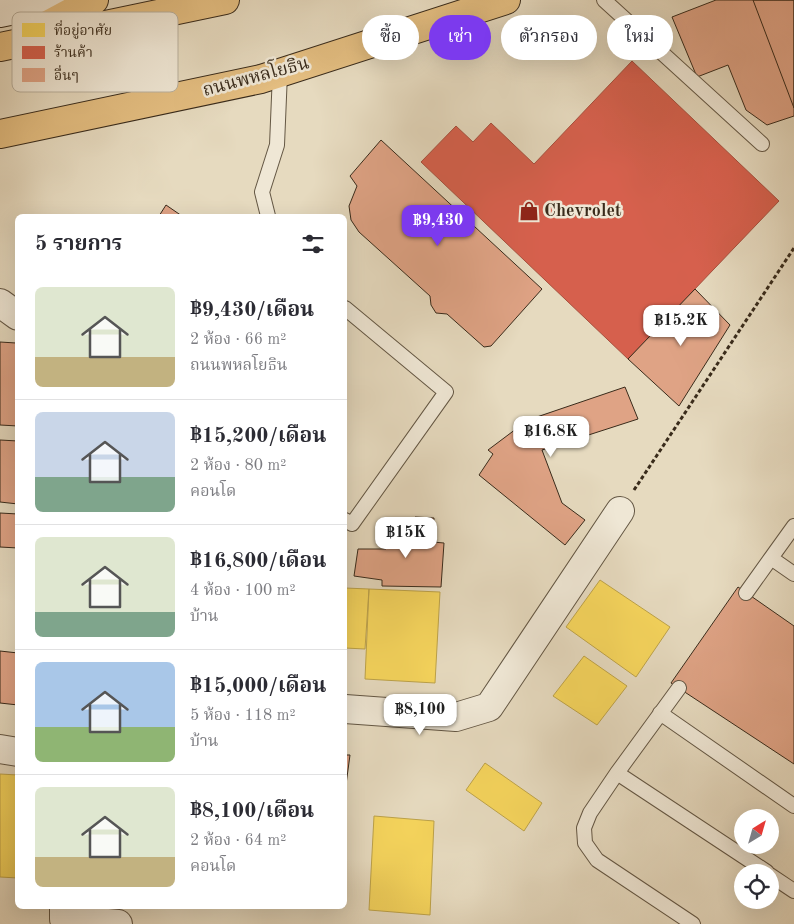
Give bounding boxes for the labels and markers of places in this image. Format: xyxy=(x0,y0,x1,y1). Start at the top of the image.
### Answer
shop icon: Chevrolet xyxy=(518,200,540,222)
place label: Chevrolet xyxy=(544,202,622,220)
pin: ฿9,430 xyxy=(397,204,479,247)
pin: ฿15.2K xyxy=(640,304,722,347)
pin: ฿16.8K xyxy=(510,416,592,458)
pin: ฿15K xyxy=(376,516,436,559)
pin: ฿8,100 xyxy=(379,694,461,736)

